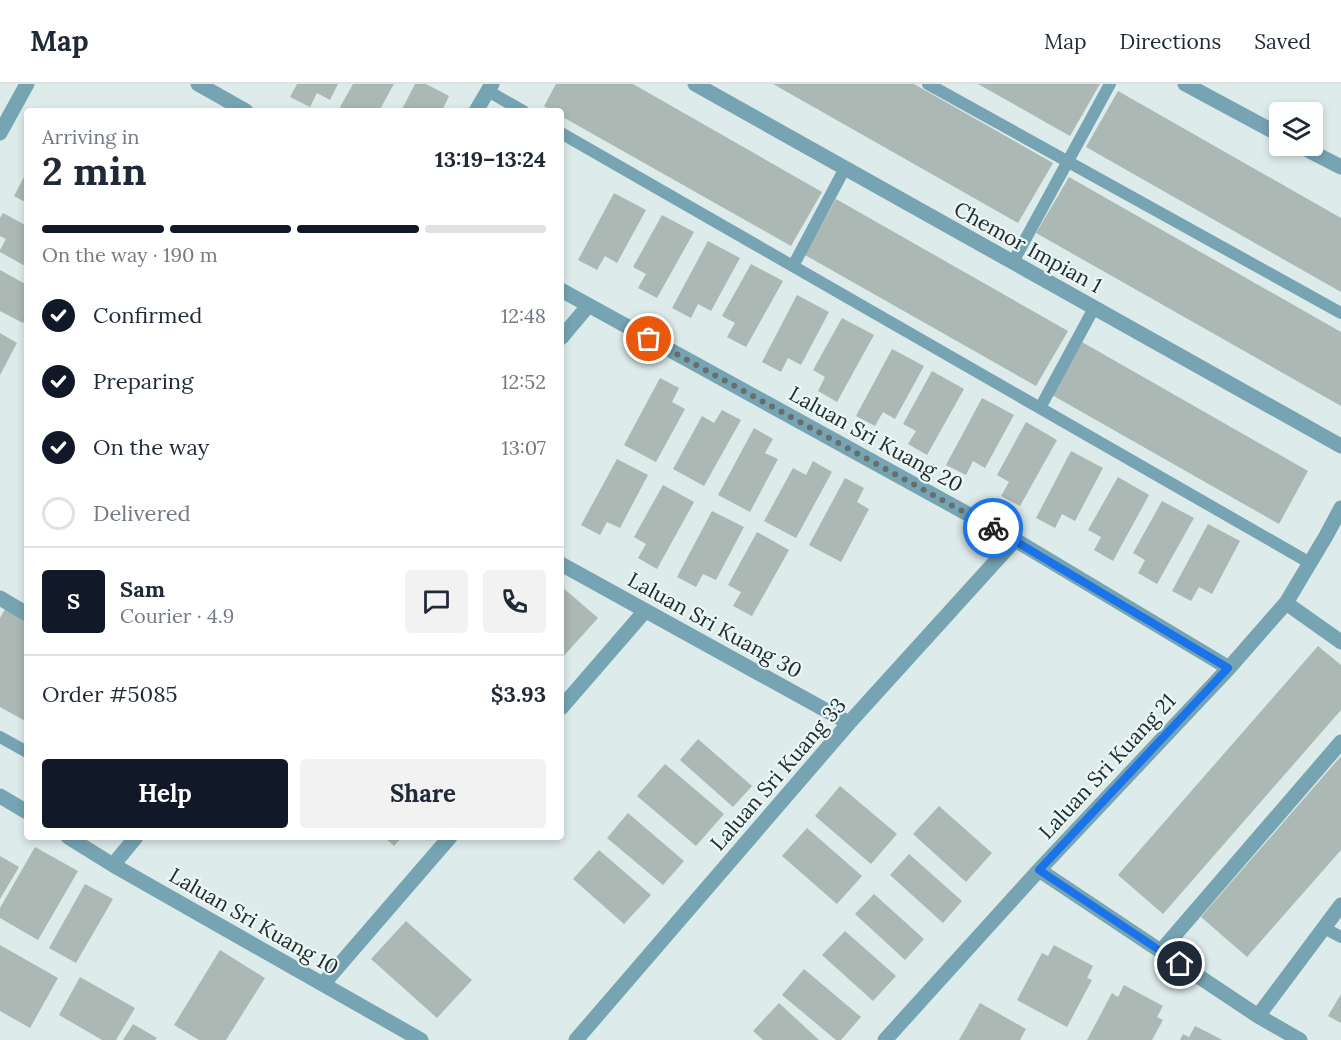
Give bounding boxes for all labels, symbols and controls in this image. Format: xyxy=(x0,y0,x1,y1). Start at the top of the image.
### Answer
text: Map xyxy=(30,23,89,59)
text: Map xyxy=(1044,28,1087,55)
text: Directions xyxy=(1120,28,1221,55)
text: Saved xyxy=(1254,28,1311,55)
map controls xyxy=(1269,102,1323,156)
button: layers xyxy=(1269,102,1323,156)
text: Arriving in xyxy=(42,124,139,149)
text: 13:19–13:24 xyxy=(435,145,546,173)
text: 2 min xyxy=(42,146,147,196)
street label: Chemor Impian 1 xyxy=(949,195,1107,299)
text: On the way · 190 m xyxy=(42,242,218,267)
icon: check xyxy=(42,299,75,332)
text: Confirmed xyxy=(93,301,202,329)
text: 12:48 xyxy=(501,303,546,328)
pin xyxy=(623,313,674,364)
icon: bag xyxy=(632,322,665,355)
icon: check xyxy=(42,365,75,398)
text: Preparing xyxy=(93,367,193,395)
text: 12:52 xyxy=(501,369,546,394)
street label: Laluan Sri Kuang 20 xyxy=(784,380,968,498)
icon: check xyxy=(42,431,75,464)
text: On the way xyxy=(93,433,209,461)
text: 13:07 xyxy=(501,435,546,460)
courier xyxy=(963,498,1023,558)
text: Delivered xyxy=(93,499,191,527)
icon: bike xyxy=(977,512,1010,545)
street label: Laluan Sri Kuang 30 xyxy=(623,566,807,684)
button: chat xyxy=(405,570,468,633)
button: phone xyxy=(483,570,546,633)
text: Sam xyxy=(120,575,165,603)
text: S xyxy=(67,587,80,615)
text: Courier · 4.9 xyxy=(120,603,234,628)
text: Order #5085 xyxy=(42,680,178,708)
text: $3.93 xyxy=(491,680,546,708)
street label: Laluan Sri Kuang 21 xyxy=(1033,688,1181,844)
street label: Laluan Sri Kuang 33 xyxy=(704,692,852,856)
button: Help xyxy=(42,759,288,828)
button: Share xyxy=(300,759,546,828)
street label: Laluan Sri Kuang 10 xyxy=(164,862,344,980)
pin xyxy=(1154,938,1205,989)
icon: home xyxy=(1163,947,1196,980)

